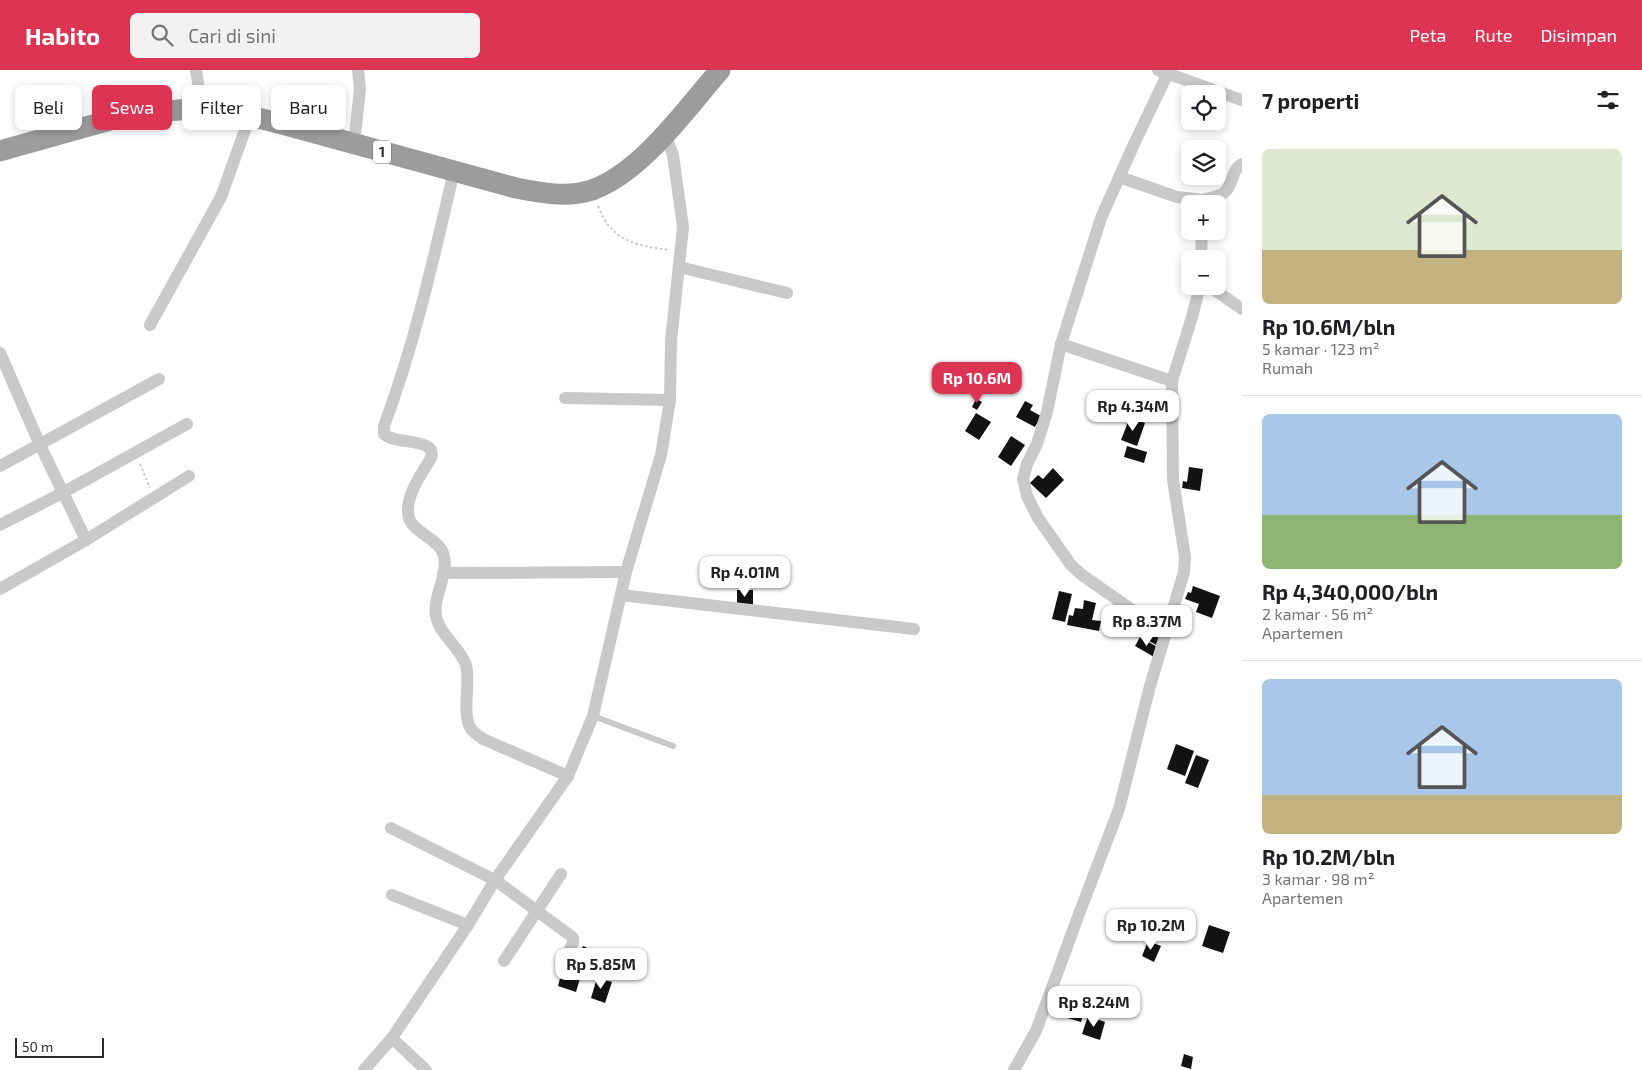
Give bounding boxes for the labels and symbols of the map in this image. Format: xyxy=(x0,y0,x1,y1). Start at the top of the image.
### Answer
road number: 1 xyxy=(373,140,391,164)
pin: Rp 10.6M xyxy=(925,362,1029,404)
pin: Rp 4.34M xyxy=(1081,390,1185,432)
pin: Rp 4.01M xyxy=(693,556,797,598)
pin: Rp 8.37M xyxy=(1095,604,1199,647)
pin: Rp 10.2M xyxy=(1099,908,1203,951)
pin: Rp 5.85M xyxy=(549,948,653,990)
pin: Rp 8.24M xyxy=(1042,986,1146,1028)
scale bar xyxy=(15,1035,104,1058)

